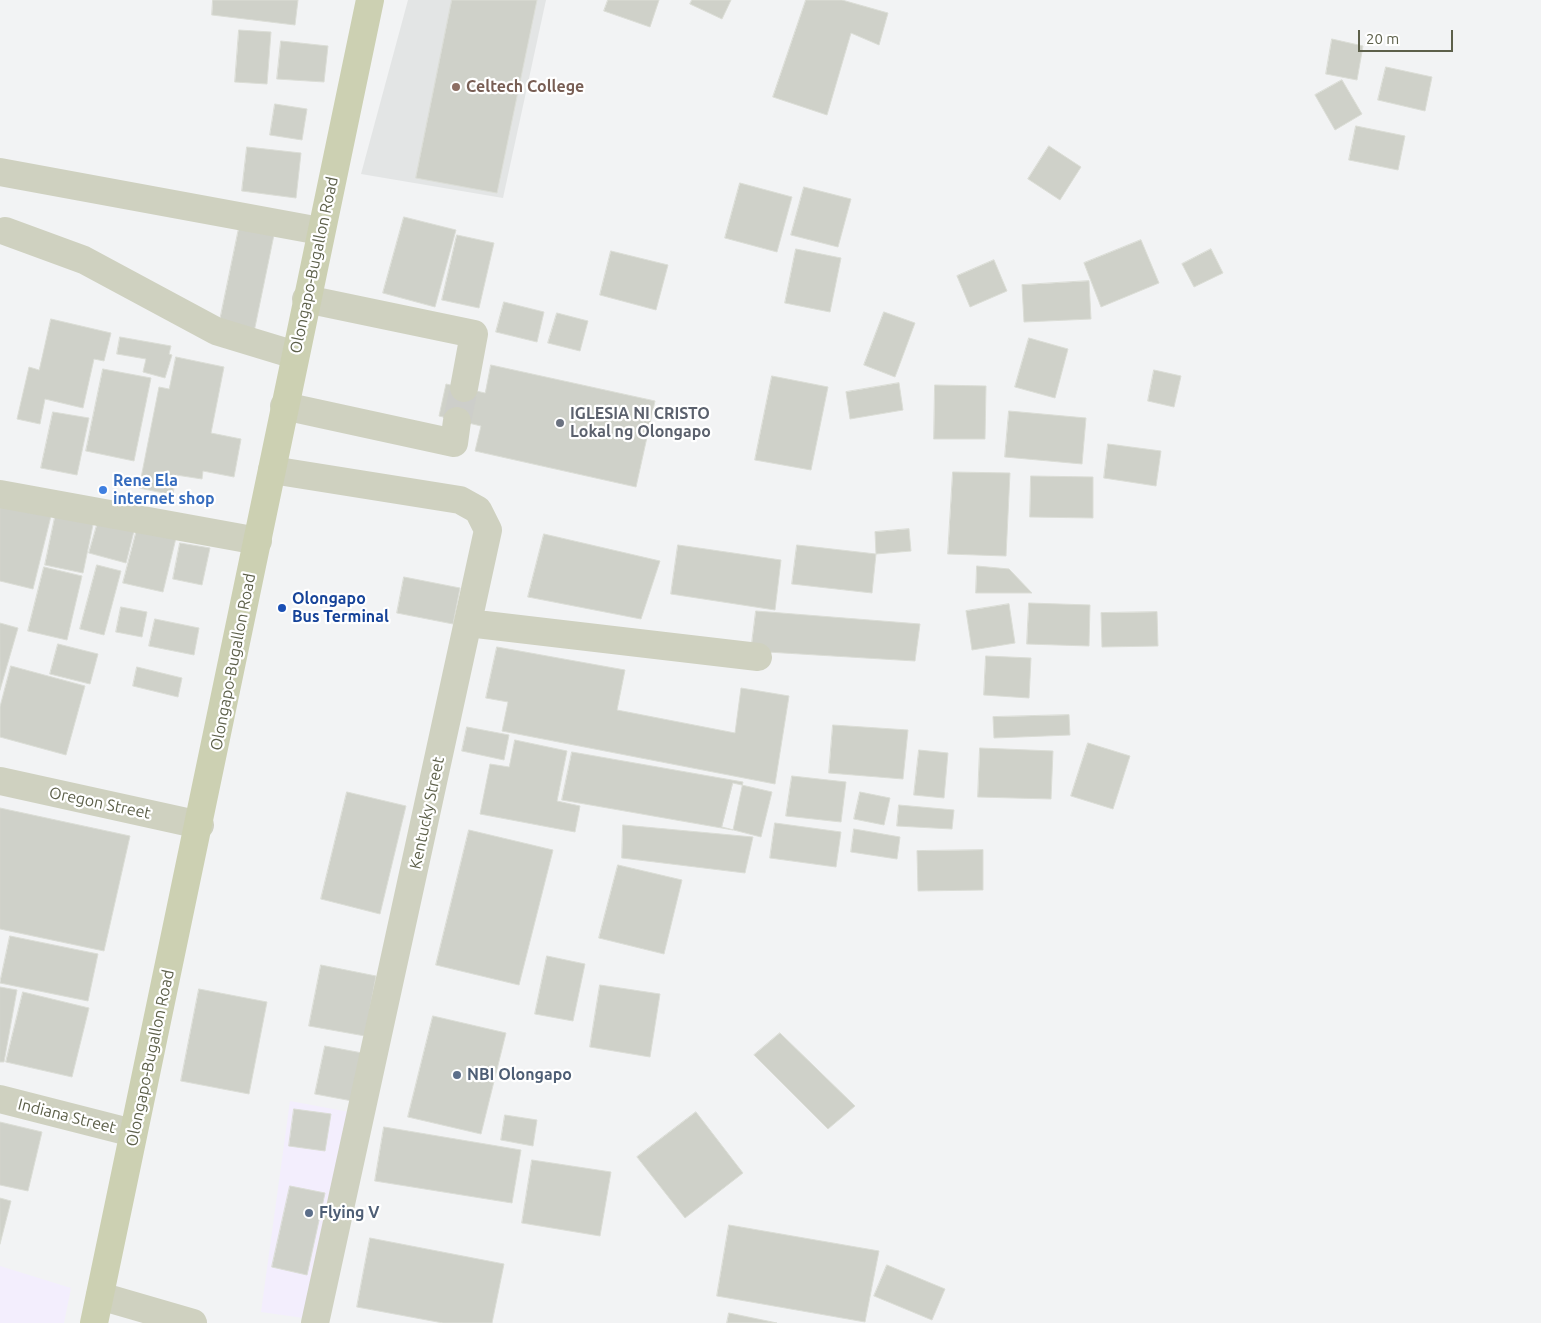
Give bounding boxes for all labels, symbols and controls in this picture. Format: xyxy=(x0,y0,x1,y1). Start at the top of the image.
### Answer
scale bar xyxy=(1361,20,1456,52)
text: 20 m xyxy=(1366,30,1399,47)
place label: Celtech College xyxy=(466,77,584,97)
marker: Celtech College xyxy=(450,81,462,93)
street label: Olongapo-Bugallon Road xyxy=(286,175,342,355)
place label: IGLESIA NI CRISTO Lokal ng Olongapo xyxy=(570,404,711,442)
marker: IGLESIA NI CRISTO Lokal ng Olongapo xyxy=(554,417,566,429)
place label: Rene Ela internet shop xyxy=(113,471,215,509)
marker: Rene Ela internet shop xyxy=(97,484,109,496)
street label: Olongapo-Bugallon Road xyxy=(206,572,260,752)
place label: Olongapo Bus Terminal xyxy=(292,589,389,627)
marker: Olongapo Bus Terminal xyxy=(276,602,288,614)
street label: Kentucky Street xyxy=(406,755,448,871)
street label: Oregon Street xyxy=(47,783,153,823)
street label: Olongapo-Bugallon Road xyxy=(122,968,178,1148)
place label: NBI Olongapo xyxy=(467,1065,572,1085)
marker: NBI Olongapo xyxy=(451,1069,463,1081)
street label: Indiana Street xyxy=(16,1095,118,1137)
place label: Flying V xyxy=(319,1203,379,1223)
marker: Flying V xyxy=(303,1207,315,1219)

